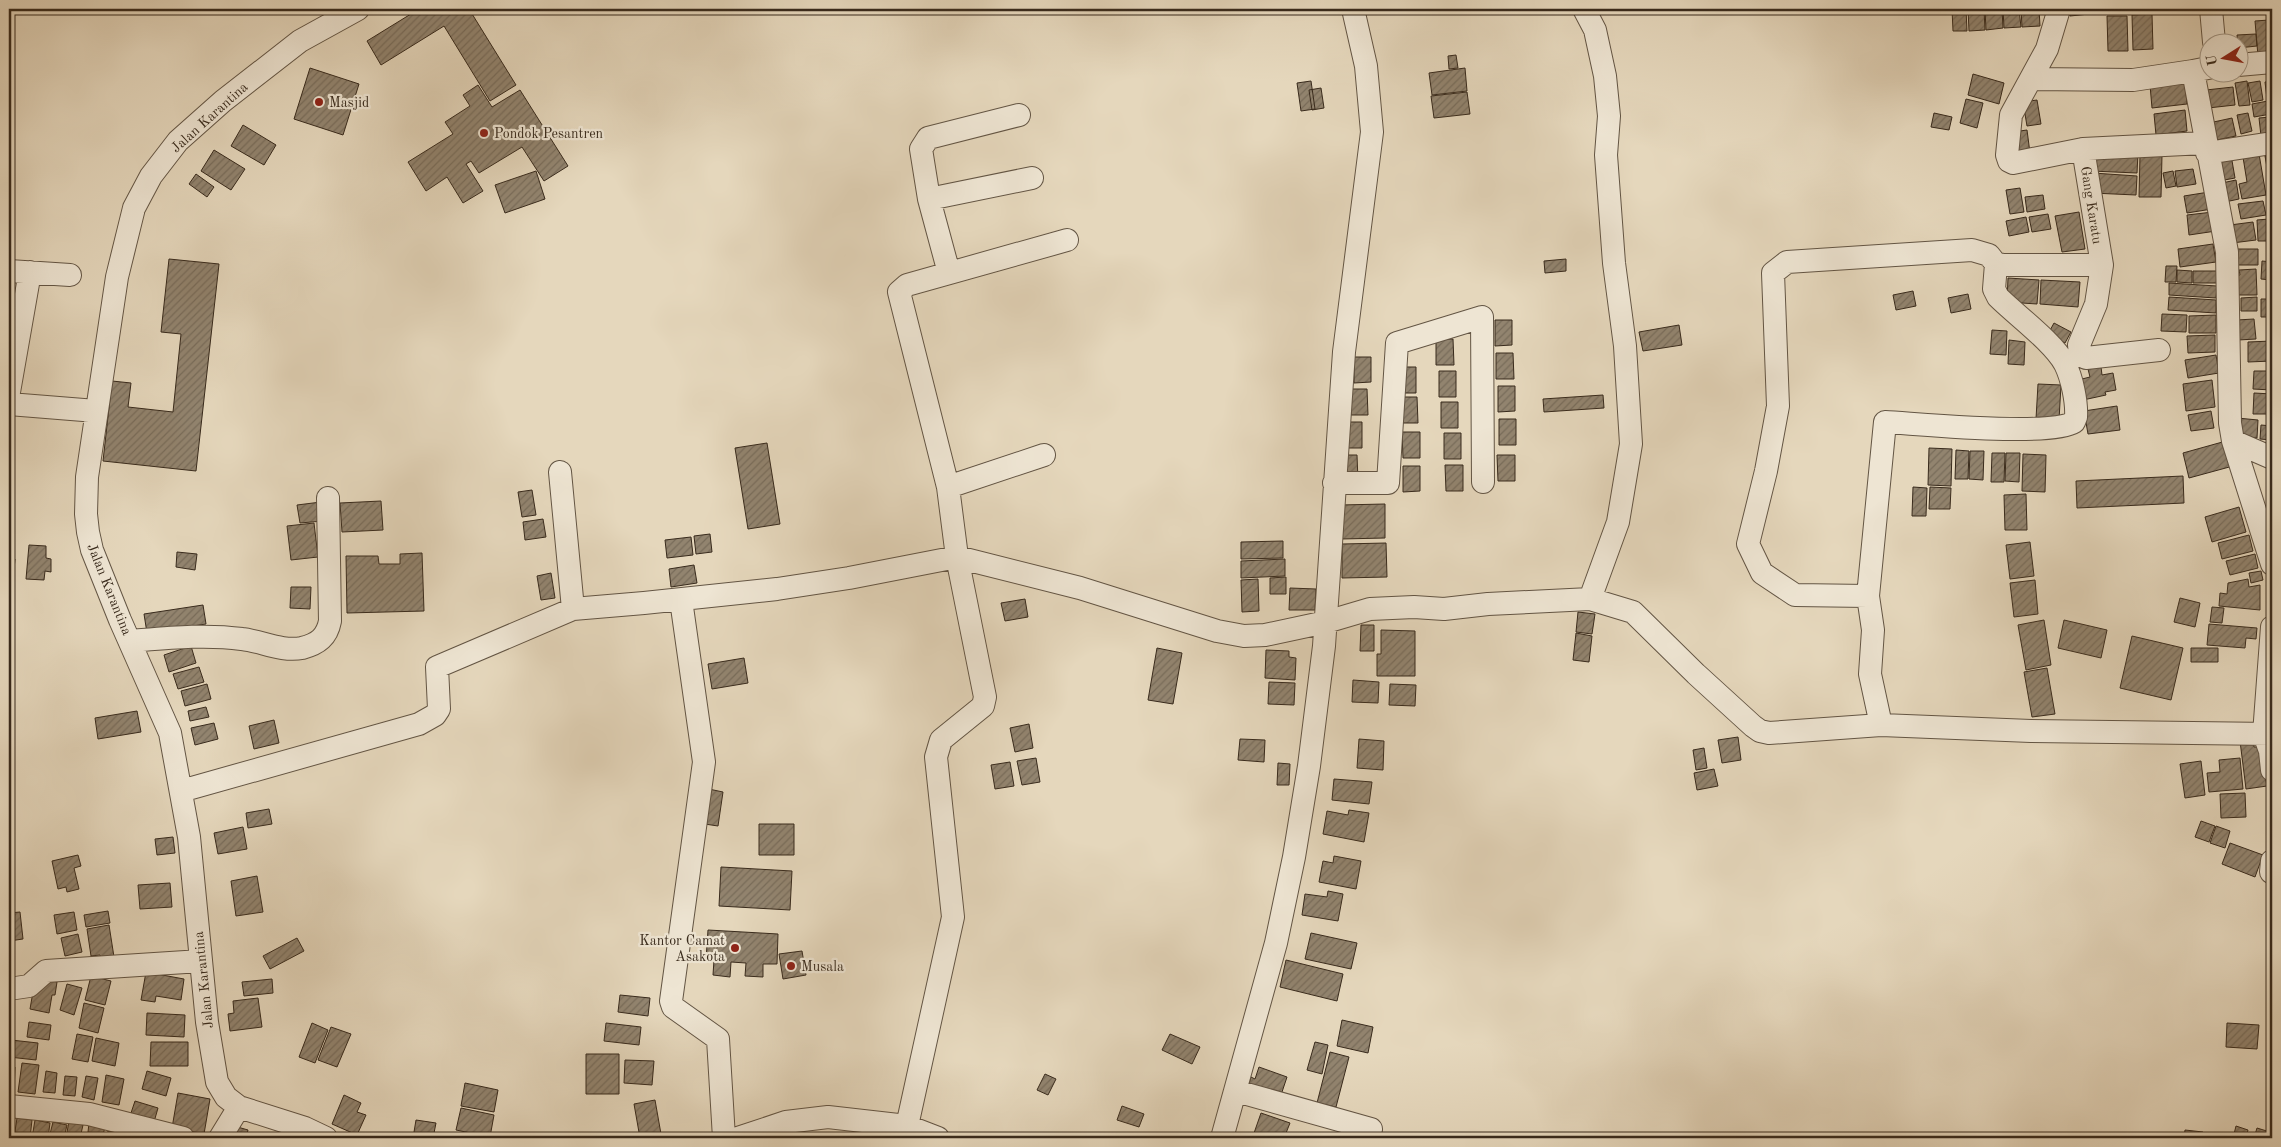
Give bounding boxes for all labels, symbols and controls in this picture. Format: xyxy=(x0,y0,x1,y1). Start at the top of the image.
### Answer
north arrow xyxy=(2198,32,2248,82)
text: U xyxy=(2204,53,2220,67)
street label: Jalan Karantina xyxy=(169,80,251,156)
marker: Masjid xyxy=(313,96,325,108)
place label: Masjid xyxy=(329,96,369,110)
marker: Pondok Pesantren xyxy=(478,127,490,139)
place label: Pondok Pesantren xyxy=(494,127,604,141)
street label: Gang Karatu xyxy=(2078,165,2104,246)
street label: Jalan Karantina xyxy=(84,542,134,637)
street label: Jalan Karantina xyxy=(192,931,216,1029)
place label: Kantor Camat Asakota xyxy=(639,934,725,964)
marker: Kantor Camat Asakota xyxy=(729,942,741,954)
marker: Musala xyxy=(785,960,797,972)
place label: Musala xyxy=(801,960,844,974)

